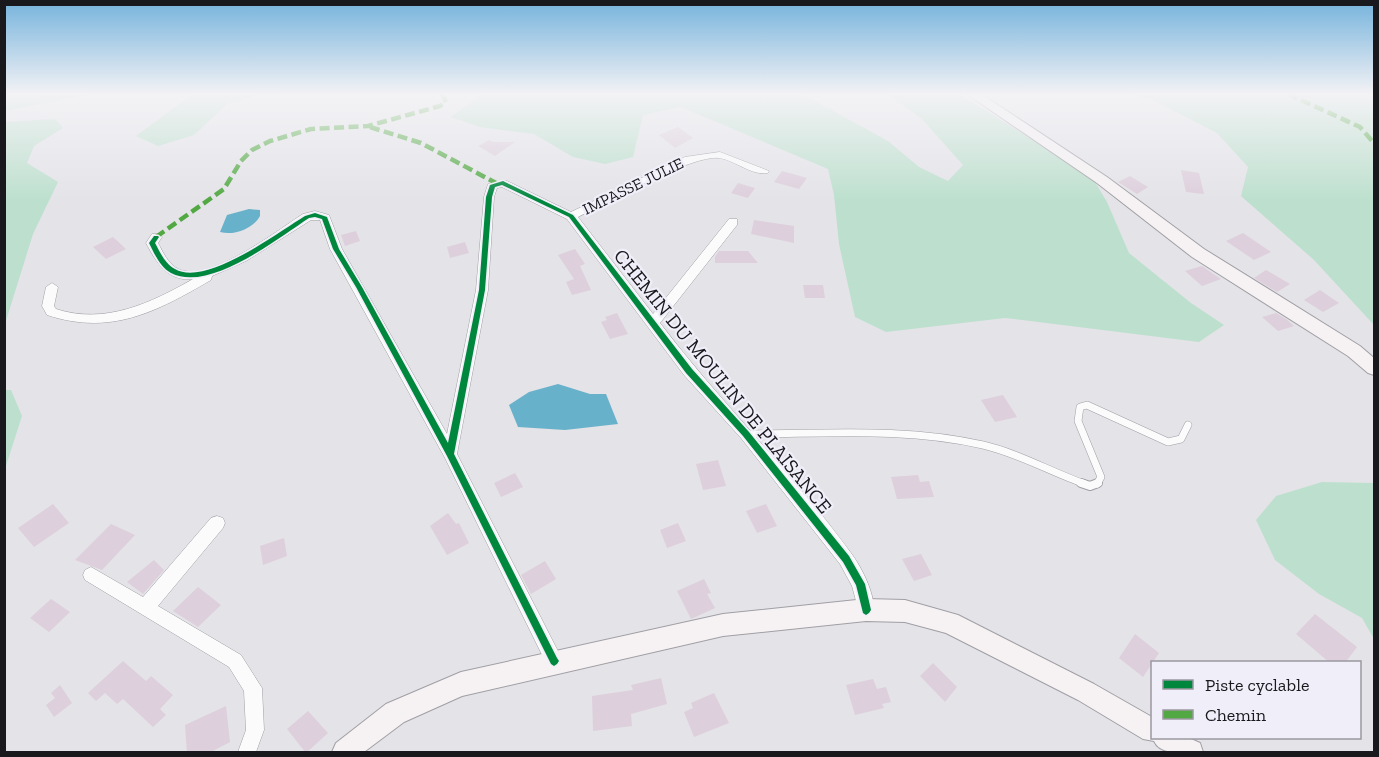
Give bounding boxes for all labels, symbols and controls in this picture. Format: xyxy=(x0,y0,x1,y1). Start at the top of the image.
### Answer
street label: IMPASSE JULIE xyxy=(579,153,687,219)
street label: CHEMIN DU MOULIN DE PLAISANCE xyxy=(609,244,837,518)
legend xyxy=(1151,661,1361,739)
text: Piste cyclable xyxy=(1205,674,1309,696)
text: Chemin xyxy=(1205,704,1267,726)

